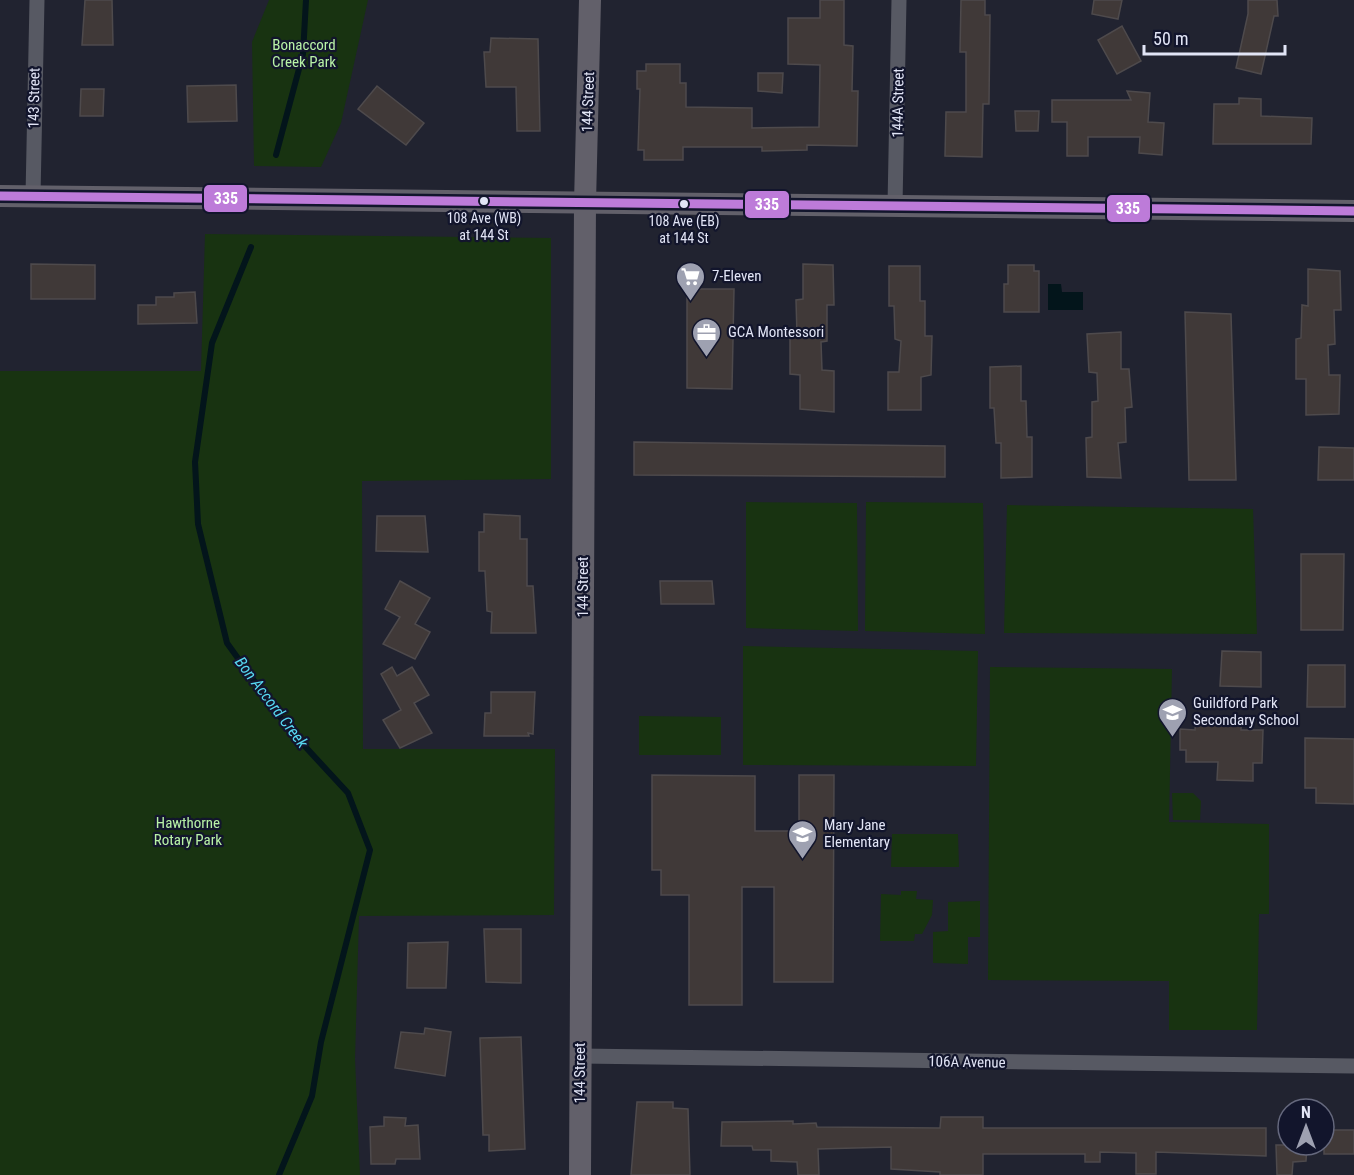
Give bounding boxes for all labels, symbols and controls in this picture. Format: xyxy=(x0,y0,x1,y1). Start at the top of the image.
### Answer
scale bar xyxy=(1144,18,1285,56)
text: 50 m xyxy=(1153,28,1188,49)
park label: Bonaccord Creek Park xyxy=(272,36,336,71)
street label: 143 Street xyxy=(24,67,44,129)
street label: 144A Street xyxy=(888,68,908,138)
street label: 144 Street xyxy=(578,71,598,133)
line badge: 335 xyxy=(203,184,248,213)
text: 335 xyxy=(214,189,238,208)
line badge: 335 xyxy=(744,190,790,219)
line badge: 335 xyxy=(1106,194,1151,223)
marker: 108 Ave (WB) at 144 St xyxy=(478,195,490,207)
text: 335 xyxy=(755,195,779,214)
marker: 108 Ave (EB) at 144 St xyxy=(678,198,690,210)
text: 335 xyxy=(1116,199,1140,218)
place label: 108 Ave (WB) at 144 St xyxy=(447,210,521,243)
place label: 108 Ave (EB) at 144 St xyxy=(649,213,719,246)
supermarket icon: 7-Eleven xyxy=(675,260,707,302)
place label: 7-Eleven xyxy=(712,267,762,285)
office icon: GCA Montessori xyxy=(691,316,723,358)
place label: GCA Montessori xyxy=(728,323,824,341)
street label: 144 Street xyxy=(574,557,592,617)
water label: Bon Accord Creek xyxy=(231,653,313,752)
place label: Guildford Park Secondary School xyxy=(1193,694,1299,729)
school or university icon: Guildford Park Secondary School xyxy=(1156,696,1188,738)
park label: Hawthorne Rotary Park xyxy=(154,814,222,849)
place label: Mary Jane Elementary xyxy=(824,816,890,851)
school or university icon: Mary Jane Elementary xyxy=(787,818,819,860)
street label: 144 Street xyxy=(571,1043,589,1103)
street label: 106A Avenue xyxy=(928,1052,1006,1072)
north arrow xyxy=(1276,1097,1336,1157)
text: N xyxy=(1301,1103,1311,1122)

